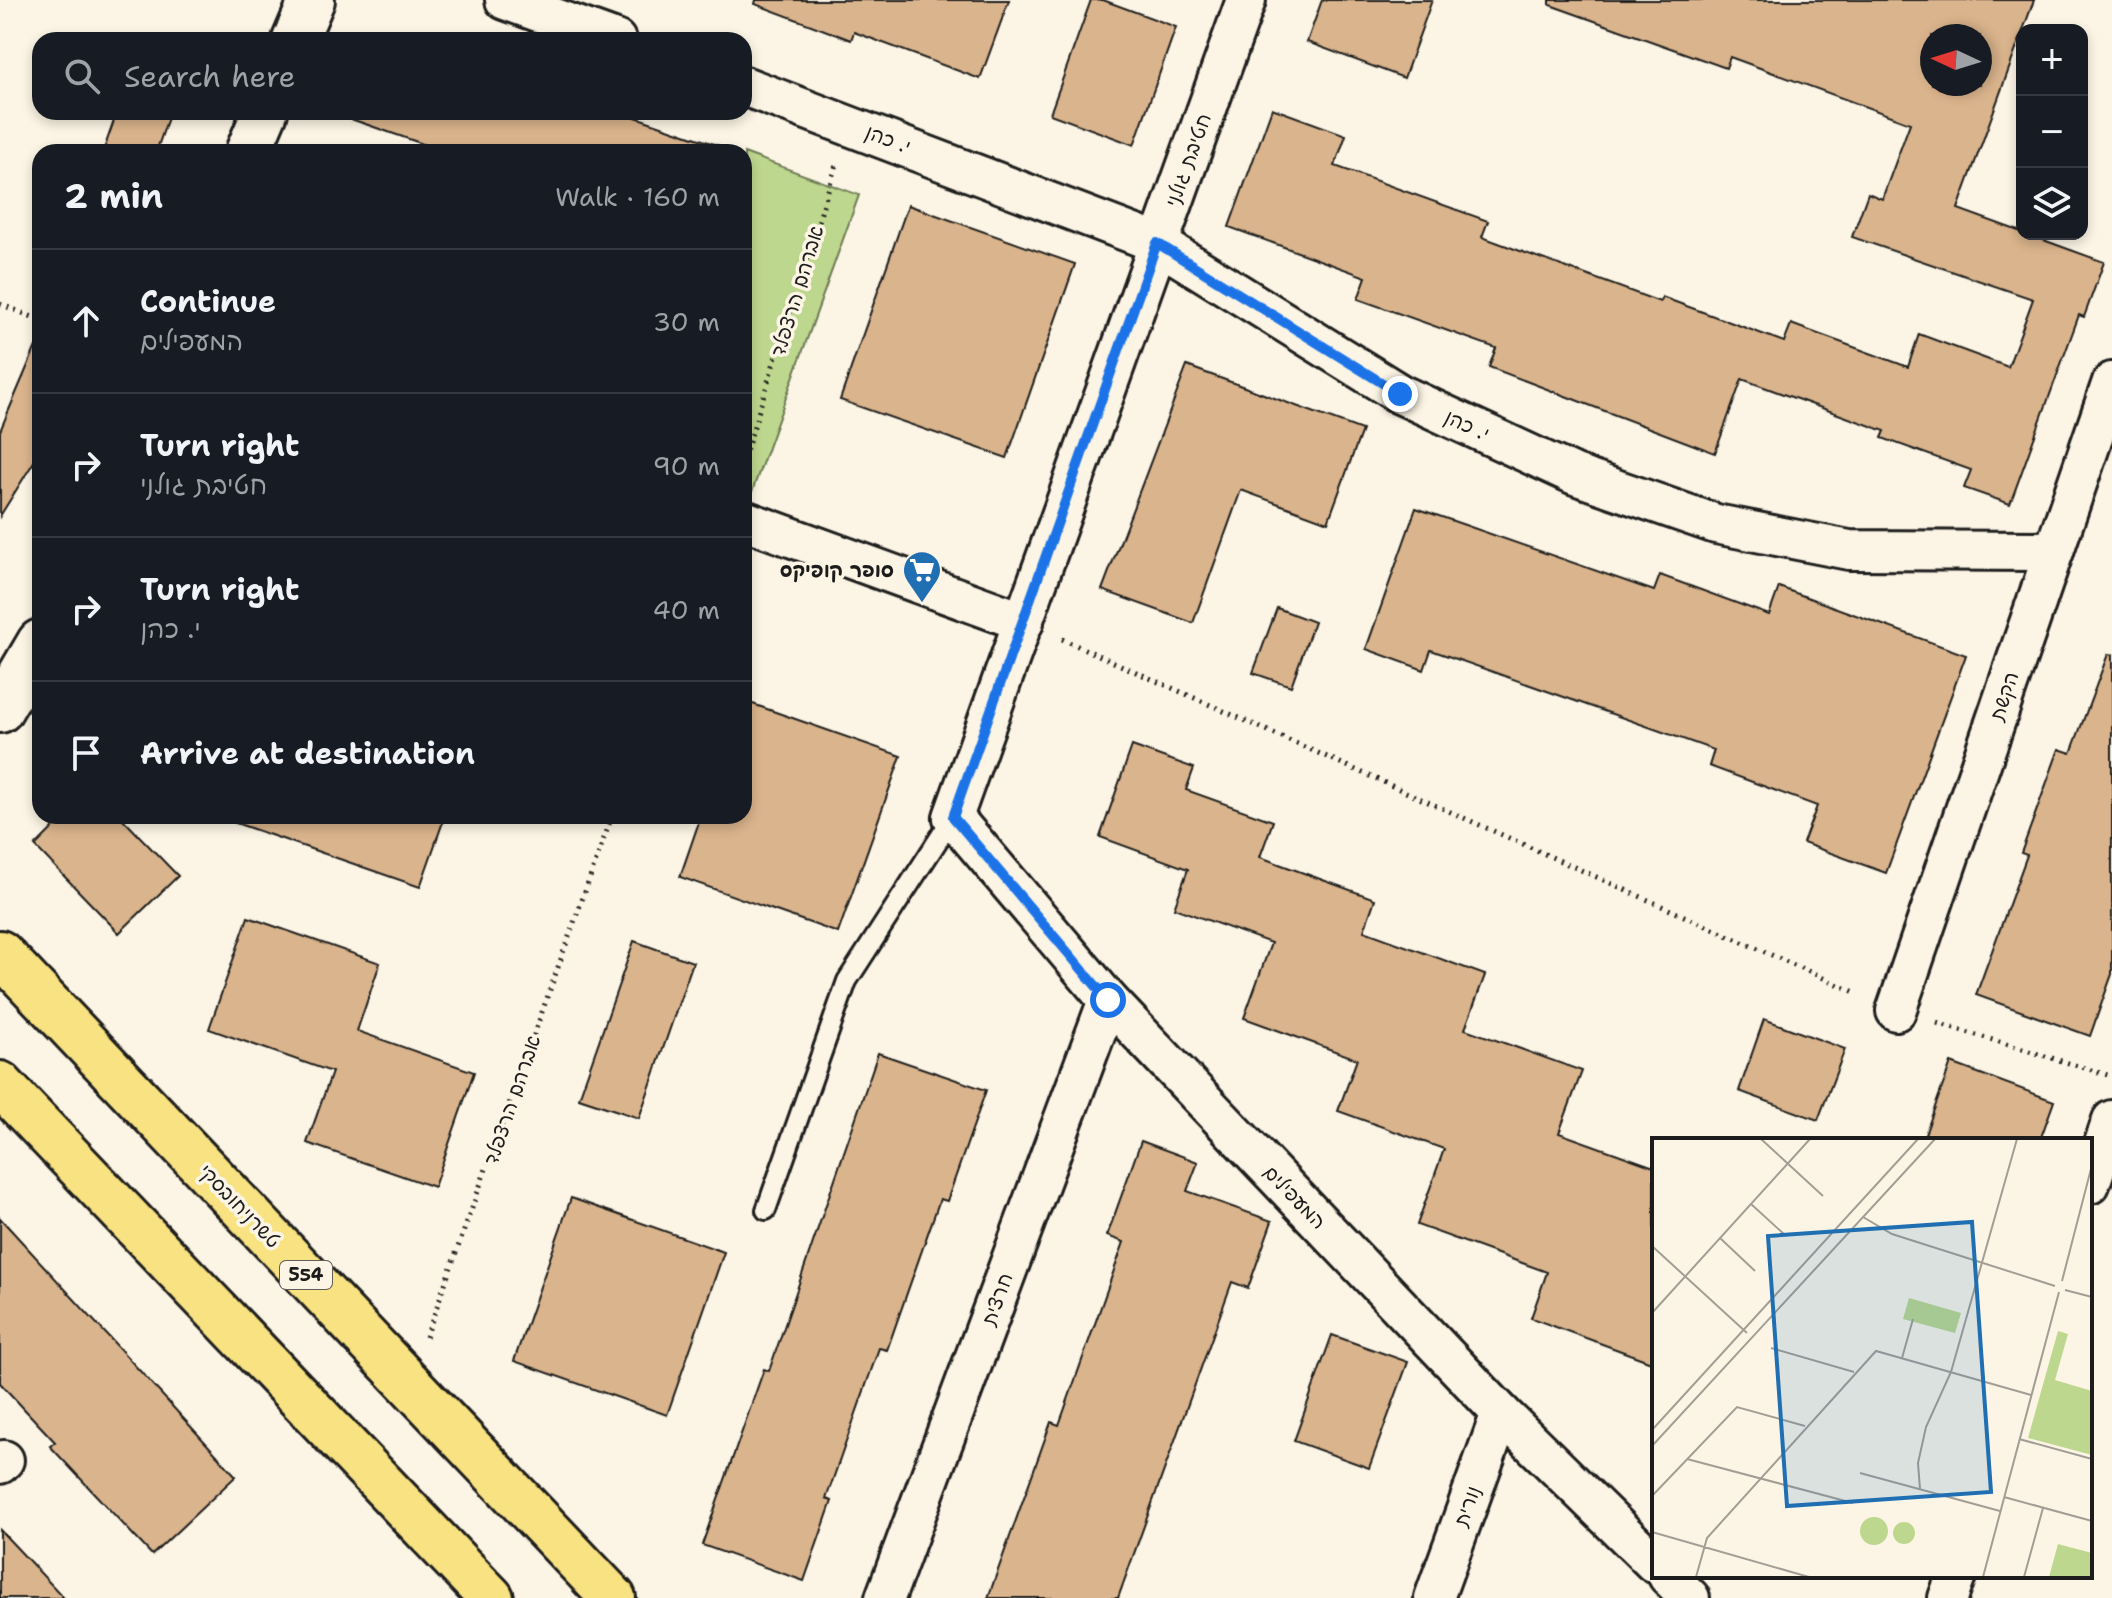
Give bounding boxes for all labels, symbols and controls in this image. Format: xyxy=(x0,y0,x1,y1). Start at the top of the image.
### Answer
north arrow xyxy=(1920,24,1992,96)
map controls xyxy=(2016,24,2088,240)
button: + xyxy=(2016,24,2088,96)
search box xyxy=(32,32,752,120)
icon: search xyxy=(60,54,104,98)
text: Search here xyxy=(124,56,295,97)
button: − xyxy=(2016,96,2088,168)
street label: חטיבת גולני xyxy=(1159,110,1217,210)
street label: י. כהן xyxy=(862,119,914,159)
button: layers xyxy=(2016,168,2088,240)
text: 2 min xyxy=(64,173,163,219)
text: Walk · 160 m xyxy=(555,179,720,214)
street label: אברהם הרצפלד xyxy=(765,222,829,360)
text: Continue xyxy=(140,281,276,322)
icon: ahead xyxy=(64,299,108,343)
text: 30 m xyxy=(653,304,720,339)
text: המעפילים xyxy=(140,323,243,358)
route end xyxy=(1382,376,1418,412)
street label: י. כהן xyxy=(1440,403,1494,447)
text: Turn right xyxy=(140,425,299,466)
icon: right xyxy=(64,443,108,487)
text: 90 m xyxy=(653,448,720,483)
text: חטיבת גולני xyxy=(140,467,267,502)
supermarket icon: סופר קופיקס xyxy=(901,549,943,604)
place label: סופר קופיקס xyxy=(780,557,894,583)
text: Turn right xyxy=(140,569,299,610)
icon: right xyxy=(64,587,108,631)
text: 40 m xyxy=(653,592,720,627)
text: י. כהן xyxy=(140,611,201,646)
street label: הקשת xyxy=(1983,668,2024,725)
icon: arrive xyxy=(64,731,108,775)
text: Arrive at destination xyxy=(140,733,475,774)
route start xyxy=(1090,982,1126,1018)
street label: אברהם הרצפלד xyxy=(478,1032,546,1168)
inset map xyxy=(1652,1138,2092,1578)
street label: טשרניחובסקי xyxy=(193,1158,287,1254)
street label: המעפילים xyxy=(1258,1159,1332,1235)
road number: 554 xyxy=(280,1261,332,1289)
street label: חרצית xyxy=(975,1269,1018,1330)
street label: נורית xyxy=(1447,1482,1486,1531)

